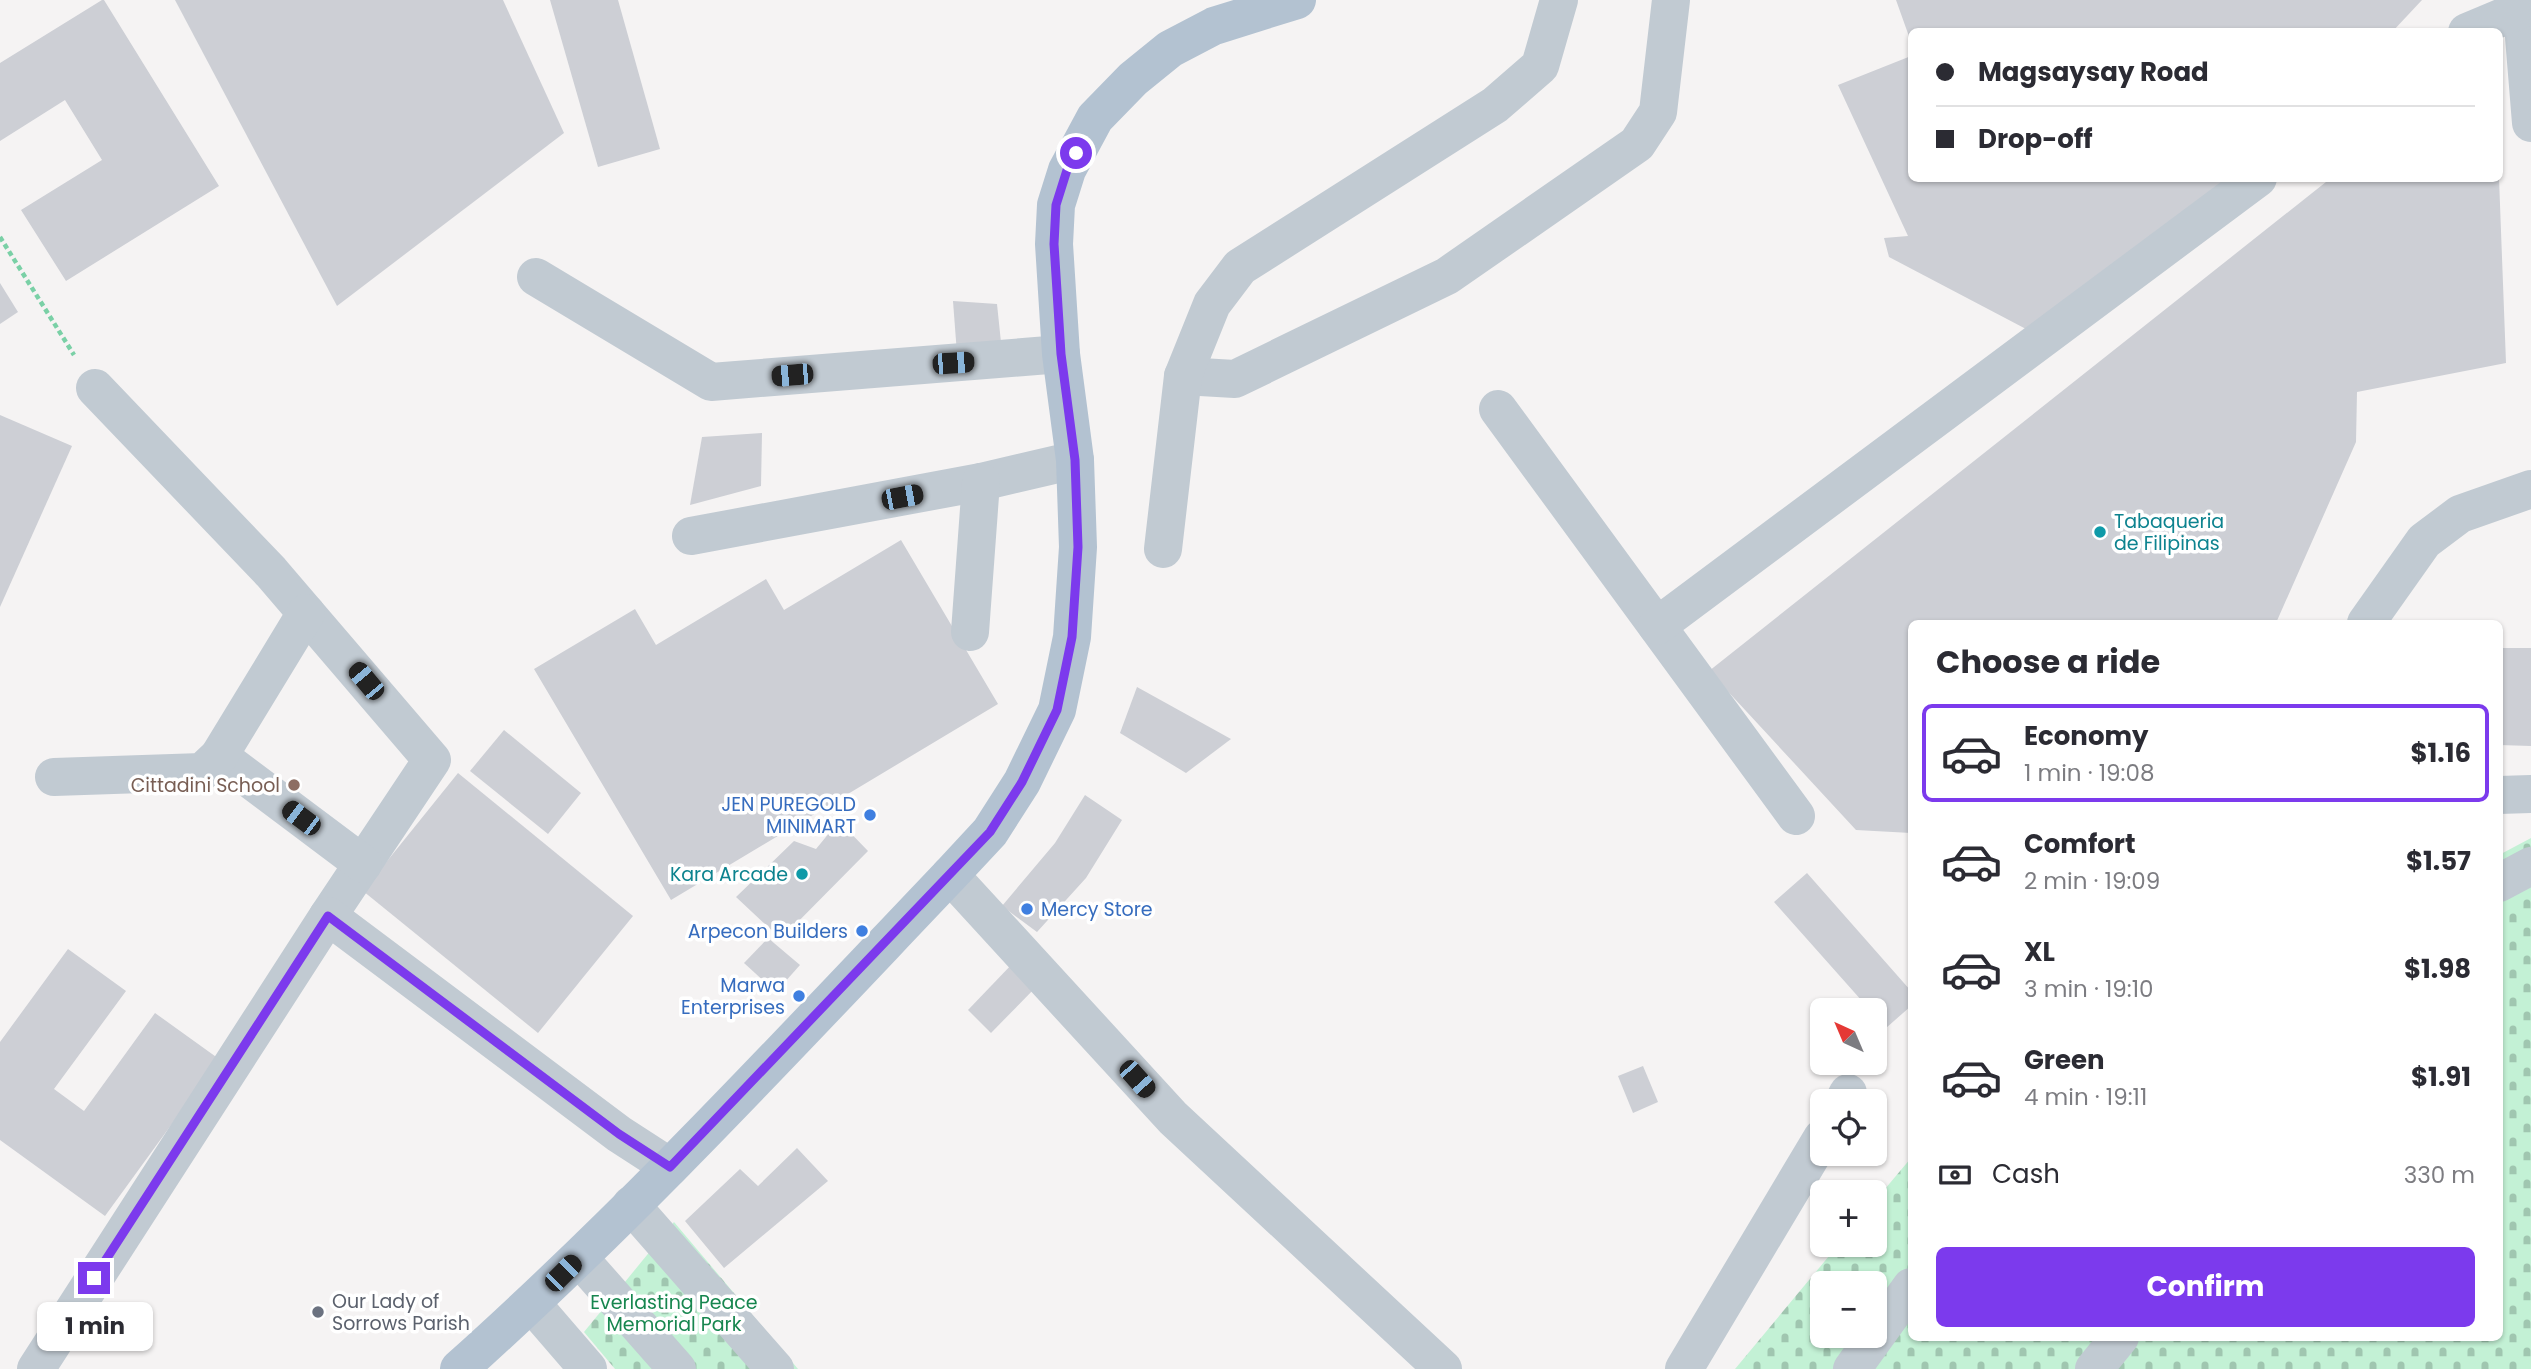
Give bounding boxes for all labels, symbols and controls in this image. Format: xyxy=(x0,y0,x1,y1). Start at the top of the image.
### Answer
text: Magsaysay Road xyxy=(1978,54,2209,90)
text: Drop-off xyxy=(1978,121,2093,157)
route start xyxy=(1060,137,1092,169)
car xyxy=(932,351,975,375)
car xyxy=(771,363,814,387)
car xyxy=(880,483,925,511)
place label: Tabaqueria de Filipinas xyxy=(2114,508,2224,557)
marker: Tabaqueria de Filipinas xyxy=(2092,524,2108,540)
text: Choose a ride xyxy=(1936,639,2160,684)
car xyxy=(345,658,388,704)
text: Economy xyxy=(2024,718,2148,754)
icon: car xyxy=(1940,722,2003,785)
text: $1.16 xyxy=(2410,735,2471,771)
text: 1 min · 19:08 xyxy=(2024,757,2154,789)
place label: Cittadini School xyxy=(131,772,280,799)
marker: Cittadini School xyxy=(286,777,302,793)
place label: JEN PUREGOLD MINIMART xyxy=(721,791,856,840)
car xyxy=(278,797,325,839)
marker: JEN PUREGOLD MINIMART xyxy=(862,807,878,823)
text: Comfort xyxy=(2024,826,2136,862)
icon: car xyxy=(1940,830,2003,893)
text: $1.57 xyxy=(2406,843,2471,879)
place label: Kara Arcade xyxy=(670,861,788,888)
text: 2 min · 19:09 xyxy=(2024,865,2160,897)
marker: Kara Arcade xyxy=(794,866,810,882)
place label: Mercy Store xyxy=(1041,896,1153,923)
marker: Mercy Store xyxy=(1019,901,1035,917)
place label: Arpecon Builders xyxy=(688,918,848,945)
marker: Arpecon Builders xyxy=(854,923,870,939)
text: XL xyxy=(2024,934,2055,970)
icon: car xyxy=(1940,938,2003,1001)
text: $1.98 xyxy=(2404,951,2471,987)
place label: Marwa Enterprises xyxy=(681,972,785,1021)
text: 3 min · 19:10 xyxy=(2024,973,2153,1005)
marker: Marwa Enterprises xyxy=(791,988,807,1004)
north arrow xyxy=(1810,998,1886,1074)
map controls xyxy=(1810,998,1887,1348)
text: Green xyxy=(2024,1042,2105,1078)
icon: car xyxy=(1940,1046,2003,1109)
car xyxy=(1116,1056,1159,1102)
text: $1.91 xyxy=(2411,1059,2471,1095)
text: 4 min · 19:11 xyxy=(2024,1081,2147,1113)
button: locate xyxy=(1810,1089,1887,1166)
icon: cash xyxy=(1936,1156,1974,1194)
text: Cash xyxy=(1992,1156,2060,1192)
text: 330 m xyxy=(2404,1159,2475,1191)
button: + xyxy=(1810,1180,1887,1257)
button: Confirm xyxy=(1936,1247,2475,1327)
car xyxy=(541,1251,586,1295)
route end xyxy=(78,1262,110,1294)
button: − xyxy=(1810,1271,1887,1348)
place label: Our Lady of Sorrows Parish xyxy=(332,1288,470,1337)
park label: Everlasting Peace Memorial Park xyxy=(590,1289,758,1338)
callout: 1 min xyxy=(36,1302,152,1352)
marker: Our Lady of Sorrows Parish xyxy=(310,1304,326,1320)
text: 1 min xyxy=(65,1310,125,1342)

